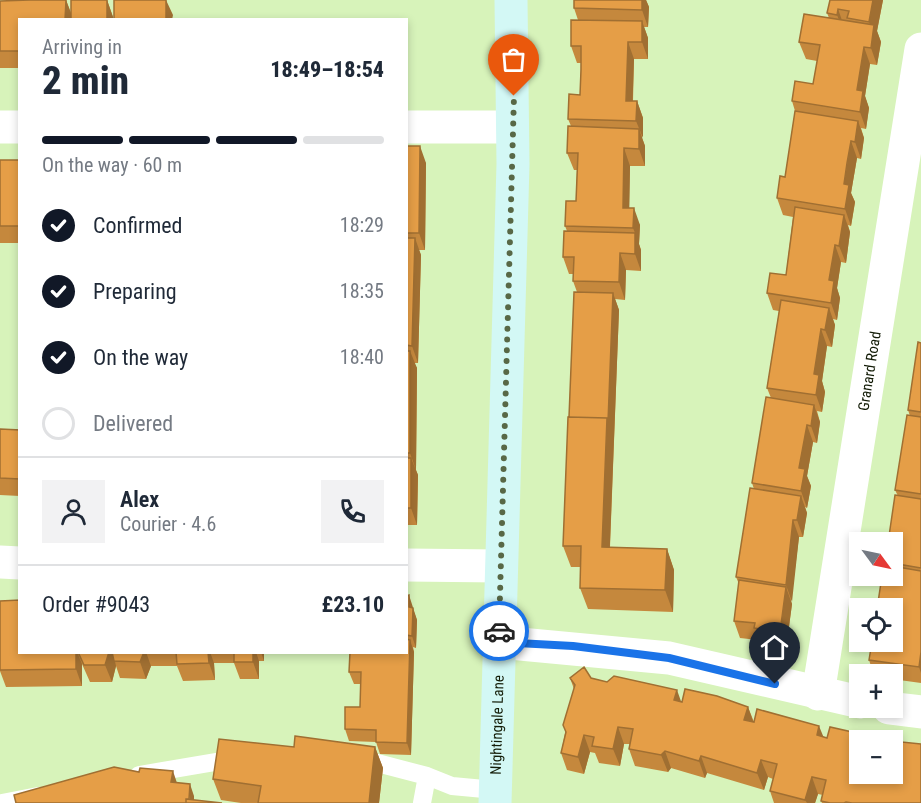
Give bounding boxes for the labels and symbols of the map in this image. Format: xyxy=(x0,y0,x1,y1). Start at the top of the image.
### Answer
pin xyxy=(488,34,539,96)
street label: Granard Road xyxy=(854,330,885,412)
north arrow xyxy=(849,532,903,586)
courier xyxy=(469,601,529,661)
pin xyxy=(749,622,800,684)
street label: Nightingale Lane xyxy=(487,675,508,775)

